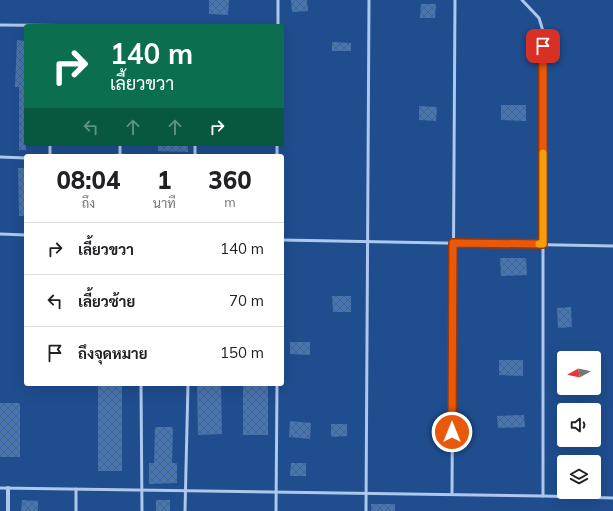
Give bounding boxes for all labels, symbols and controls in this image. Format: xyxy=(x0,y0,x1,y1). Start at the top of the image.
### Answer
pin xyxy=(526,29,560,63)
icon: arrive xyxy=(532,35,554,57)
text: 140 m xyxy=(110,36,193,71)
icon: right xyxy=(44,40,96,92)
text: เลี้ยวขวา xyxy=(110,72,174,95)
icon: left xyxy=(80,116,102,138)
icon: ahead xyxy=(122,116,144,138)
icon: ahead xyxy=(164,116,186,138)
icon: right xyxy=(206,116,228,138)
text: 08:04 xyxy=(56,165,120,195)
text: 1 xyxy=(157,165,172,195)
text: 360 xyxy=(208,165,252,195)
text: m xyxy=(224,194,236,210)
text: ถึง xyxy=(82,195,95,211)
text: นาที xyxy=(153,195,176,211)
icon: right xyxy=(44,238,66,260)
text: 140 m xyxy=(220,239,264,258)
text: เลี้ยวขวา xyxy=(78,240,134,259)
icon: left xyxy=(44,290,66,312)
text: 70 m xyxy=(229,291,264,310)
text: เลี้ยวซ้าย xyxy=(78,292,135,311)
icon: arrive xyxy=(44,342,66,364)
text: 150 m xyxy=(220,343,264,362)
text: ถึงจุดหมาย xyxy=(78,344,148,363)
north arrow xyxy=(557,351,601,395)
map controls xyxy=(557,351,601,499)
button: sound xyxy=(557,403,601,447)
position arrow xyxy=(431,411,473,453)
button: layers xyxy=(557,455,601,499)

